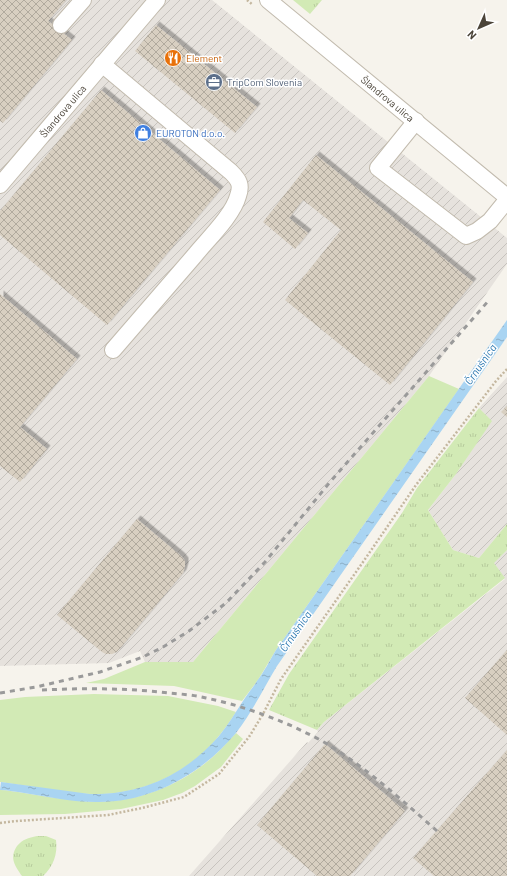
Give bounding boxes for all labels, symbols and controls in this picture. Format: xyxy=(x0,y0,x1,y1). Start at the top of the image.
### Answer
north arrow xyxy=(459,8,499,48)
text: N xyxy=(464,28,479,43)
restaurant icon: Element xyxy=(163,48,183,68)
place label: Element xyxy=(186,52,223,64)
office icon: TripCom Slovenia xyxy=(204,72,224,92)
street label: Šlandrova ulica xyxy=(359,73,417,124)
place label: TripCom Slovenia xyxy=(227,76,302,88)
street label: Šlandrova ulica xyxy=(37,82,88,140)
shop icon: EUROTON d.o.o. xyxy=(133,123,153,143)
place label: EUROTON d.o.o. xyxy=(156,127,225,139)
water label: Črnušnica xyxy=(461,341,499,387)
water label: Črnušnica xyxy=(276,608,314,654)

